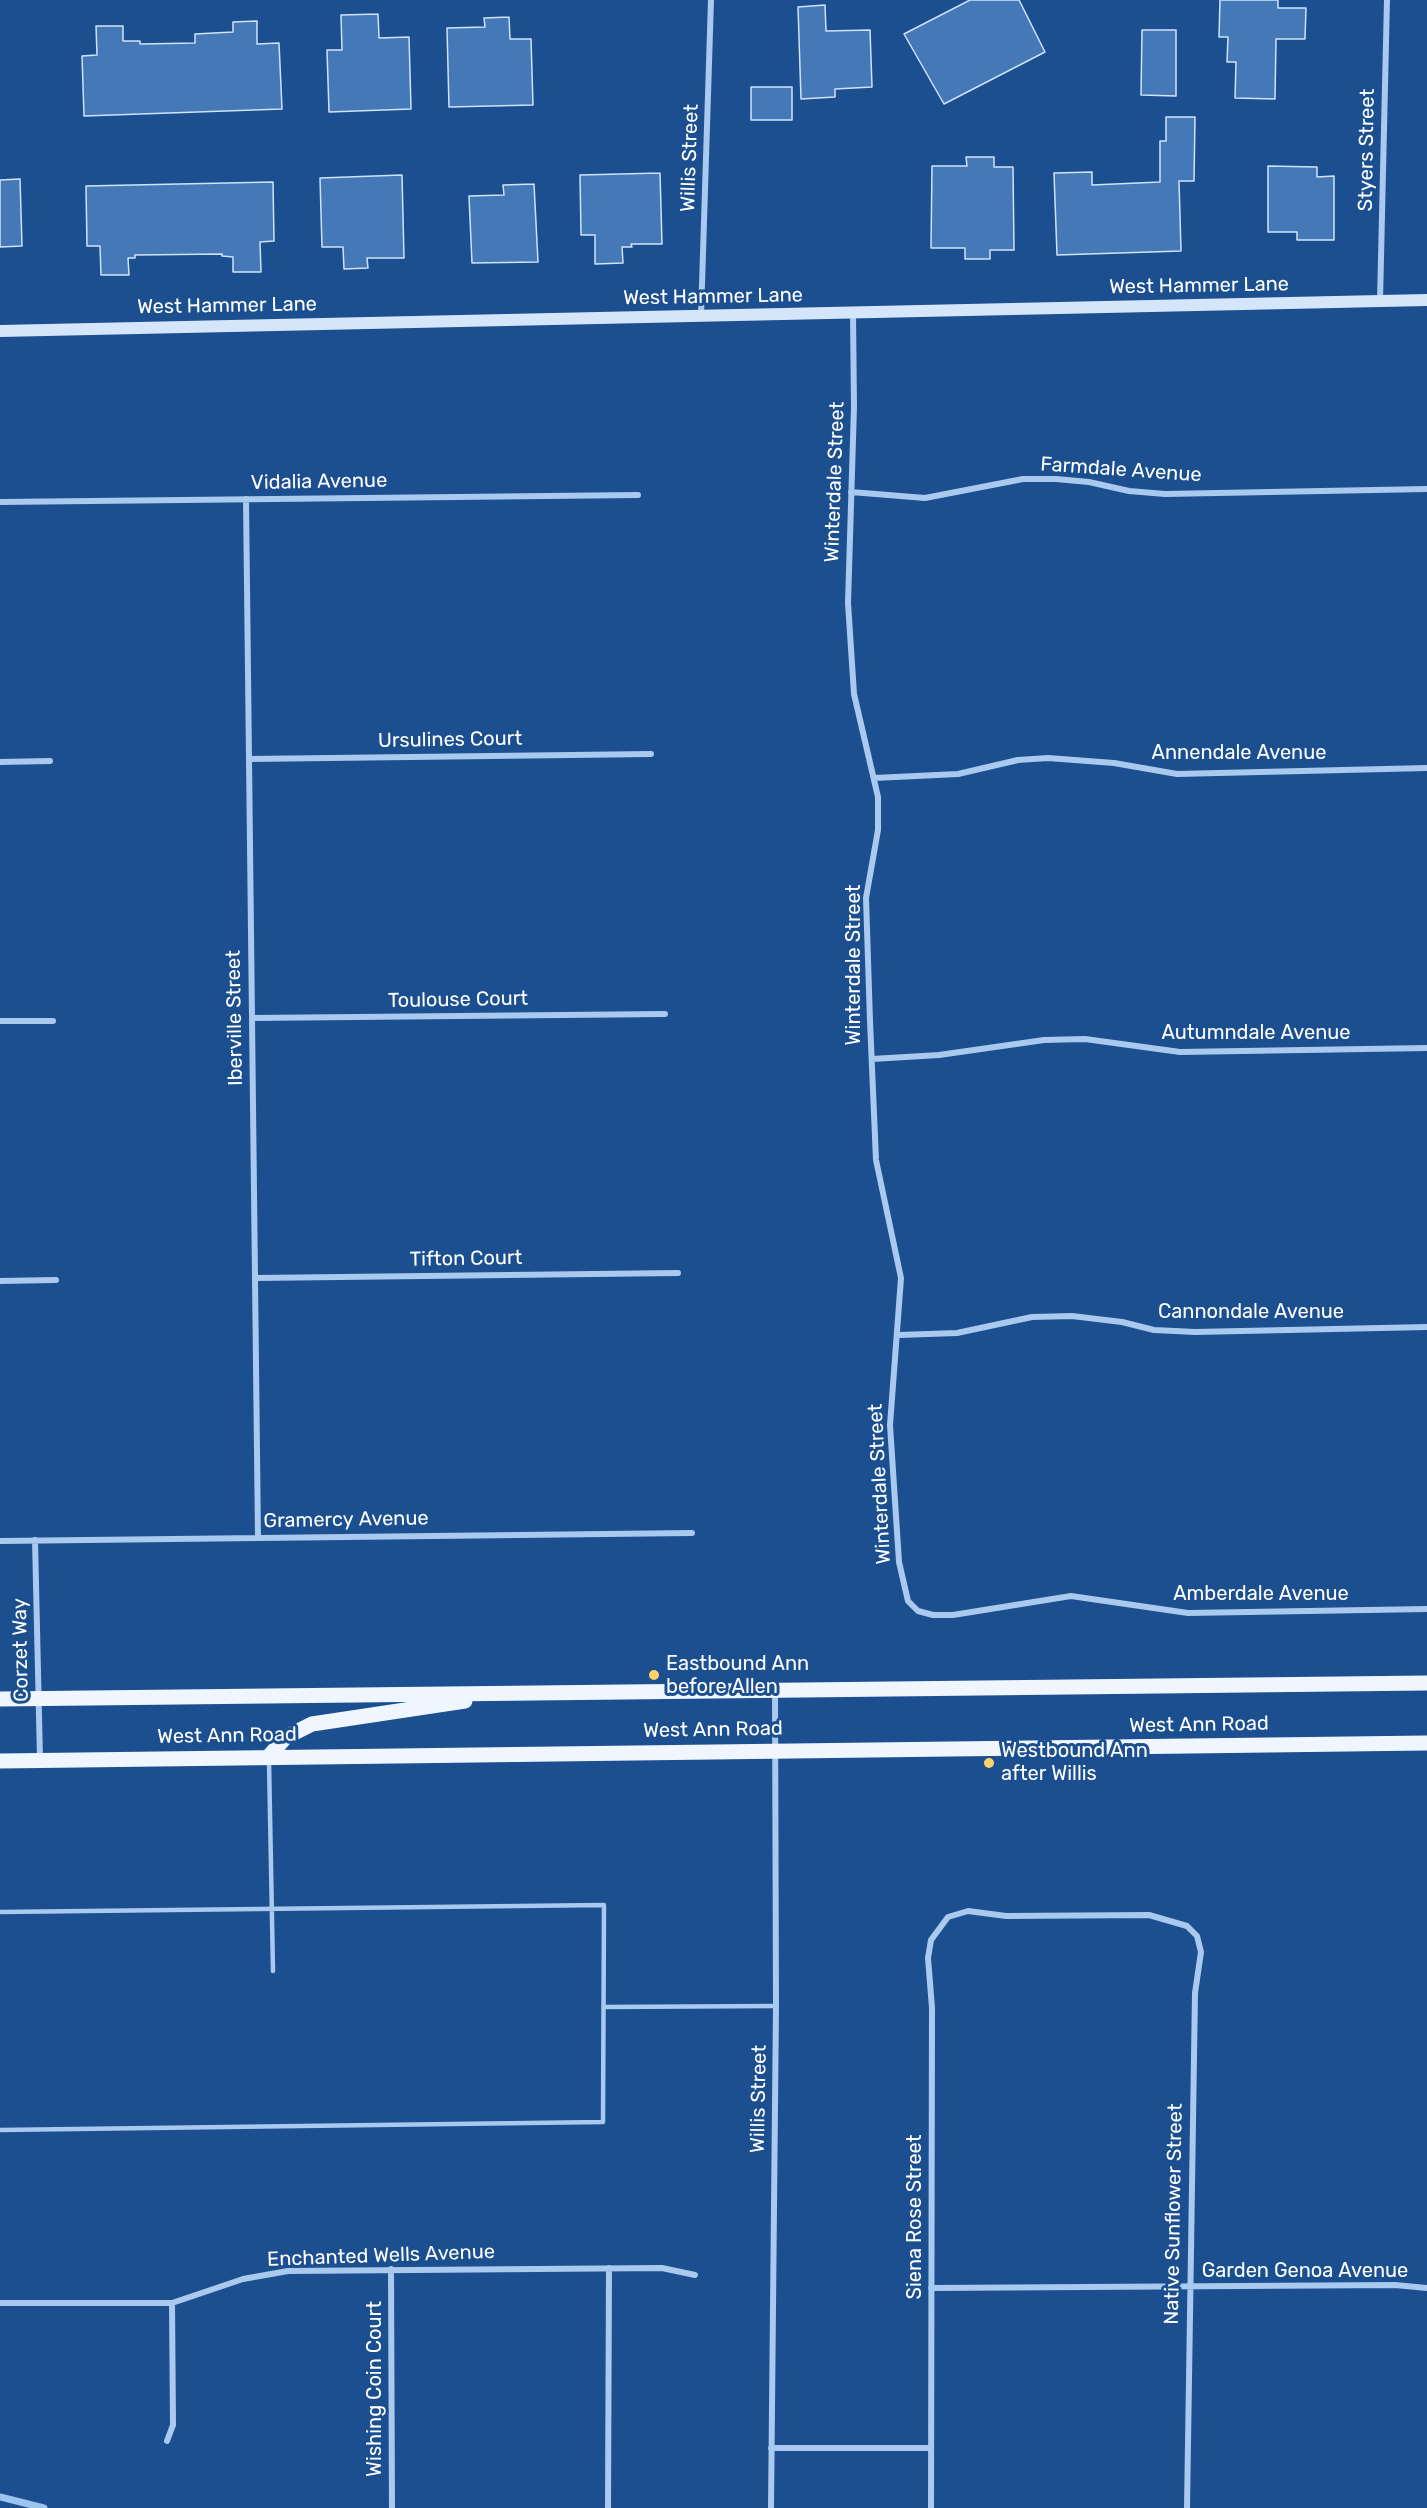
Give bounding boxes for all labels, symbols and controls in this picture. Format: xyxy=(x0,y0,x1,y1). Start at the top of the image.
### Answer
street label: Styers Street xyxy=(1354,88,1380,212)
street label: Willis Street xyxy=(676,103,704,213)
street label: West Hammer Lane xyxy=(1109,272,1289,300)
street label: West Hammer Lane xyxy=(623,283,803,311)
street label: West Hammer Lane xyxy=(137,292,317,320)
street label: Winterdale Street xyxy=(820,401,850,563)
street label: Farmdale Avenue xyxy=(1040,452,1202,488)
street label: Vidalia Avenue xyxy=(251,469,387,495)
street label: Ursulines Court xyxy=(378,727,522,753)
street label: Annendale Avenue xyxy=(1152,741,1326,765)
street label: Winterdale Street xyxy=(842,885,866,1045)
street label: Iberville Street xyxy=(222,950,248,1086)
street label: Toulouse Court xyxy=(388,987,528,1013)
street label: Autumndale Avenue xyxy=(1161,1021,1351,1045)
street label: Tifton Court xyxy=(409,1246,523,1272)
street label: Cannondale Avenue xyxy=(1158,1300,1344,1324)
street label: Winterdale Street xyxy=(864,1403,896,1565)
street label: Gramercy Avenue xyxy=(263,1507,429,1533)
street label: Amberdale Avenue xyxy=(1173,1582,1349,1606)
street label: Corzet Way xyxy=(8,1598,34,1702)
place label: Eastbound Ann before Allen xyxy=(666,1652,809,1699)
marker: Eastbound Ann before Allen xyxy=(647,1668,661,1682)
street label: West Ann Road xyxy=(1129,1712,1269,1738)
street label: West Ann Road xyxy=(643,1717,783,1743)
street label: West Ann Road xyxy=(157,1723,297,1749)
place label: Westbound Ann after Willis xyxy=(1001,1739,1148,1786)
marker: Westbound Ann after Willis xyxy=(982,1756,996,1770)
street label: Willis Street xyxy=(746,2045,772,2153)
street label: Native Sunflower Street xyxy=(1160,2103,1188,2325)
street label: Siena Rose Street xyxy=(903,2134,927,2300)
street label: Enchanted Wells Avenue xyxy=(267,2240,495,2272)
street label: Garden Genoa Avenue xyxy=(1202,2259,1408,2283)
street label: Wishing Coin Court xyxy=(363,2301,387,2477)

